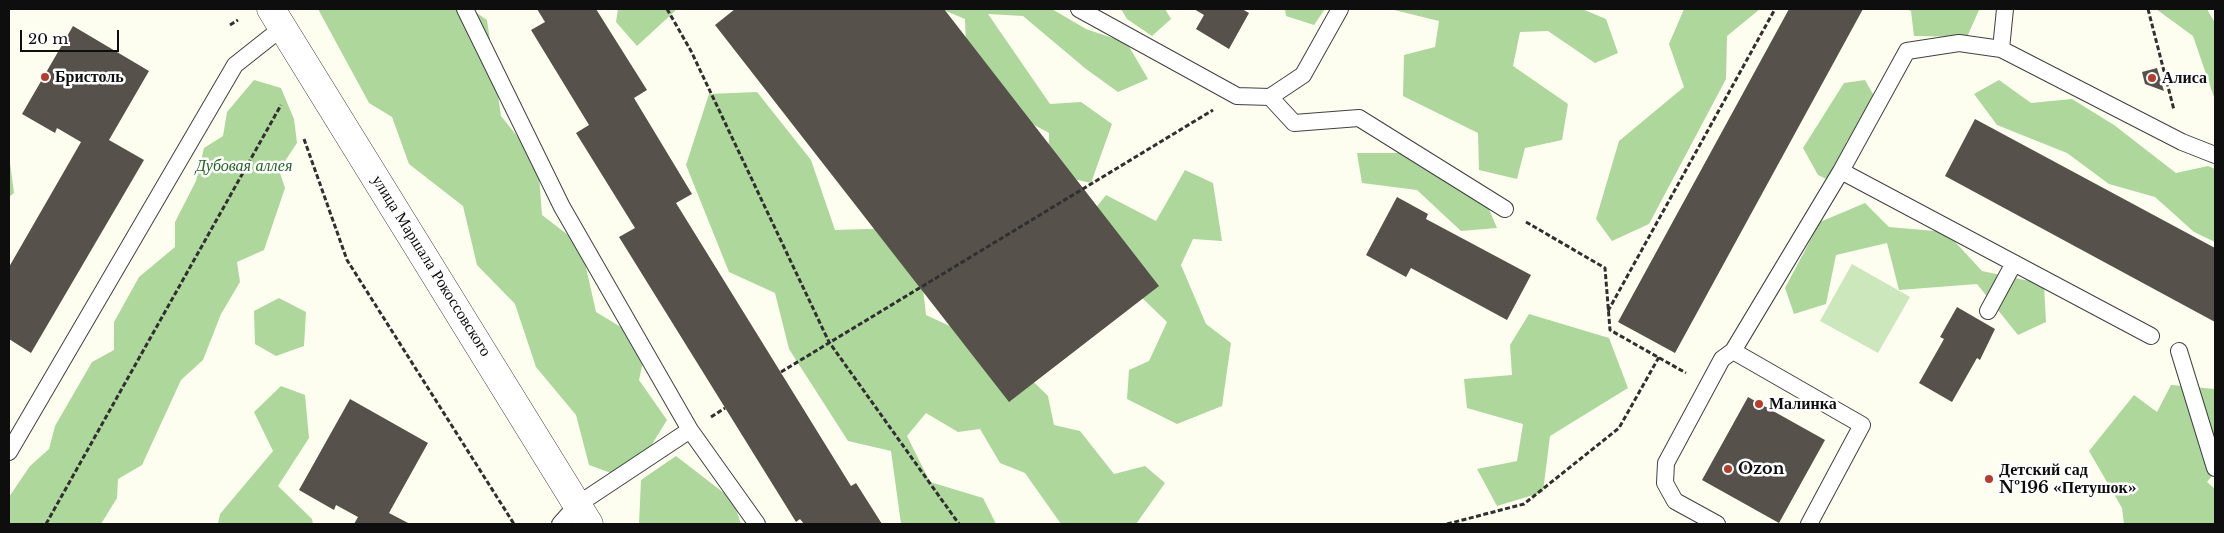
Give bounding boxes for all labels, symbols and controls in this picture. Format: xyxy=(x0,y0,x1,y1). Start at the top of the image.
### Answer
scale bar xyxy=(22,20,121,52)
text: 20 m xyxy=(28,29,68,48)
place label: Бристоль xyxy=(55,67,124,87)
place label: Алиса xyxy=(2162,68,2207,88)
marker: Бристоль xyxy=(39,71,51,83)
marker: Алиса xyxy=(2146,72,2158,84)
park label: Дубовая аллея xyxy=(196,156,292,176)
street label: улица Маршала Рокоссовского xyxy=(367,172,495,360)
place label: Малинка xyxy=(1769,394,1837,414)
marker: Малинка xyxy=(1753,398,1765,410)
place label: Ozon xyxy=(1738,459,1784,479)
place label: Детский сад №196 «Петушок» xyxy=(1999,460,2137,498)
marker: Ozon xyxy=(1722,463,1734,475)
marker: Детский сад №196 «Петушок» xyxy=(1983,473,1995,485)

